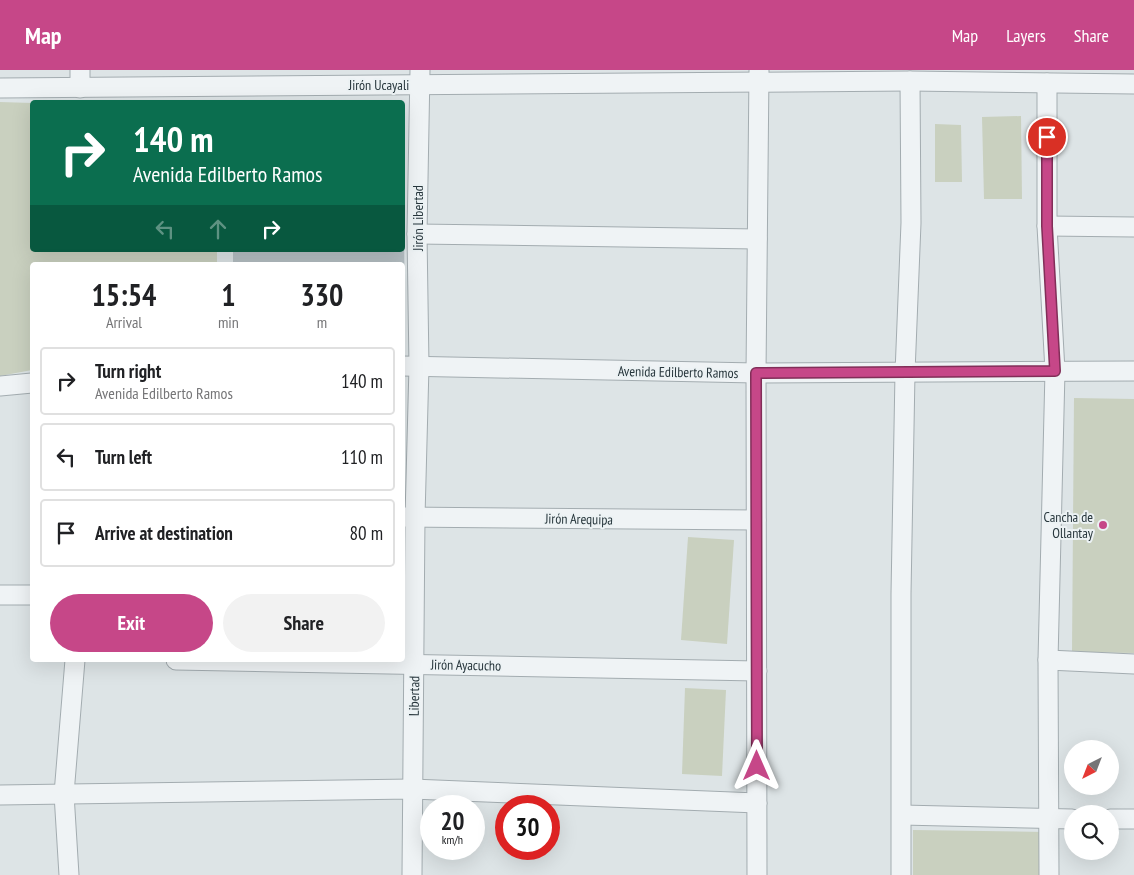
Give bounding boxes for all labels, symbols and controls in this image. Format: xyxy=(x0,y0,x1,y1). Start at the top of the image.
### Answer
text: Map xyxy=(25,20,62,51)
text: Map xyxy=(952,24,978,47)
text: Layers xyxy=(1006,24,1046,47)
text: Share xyxy=(1074,24,1109,47)
street label: Jirón Ucayali xyxy=(348,76,409,94)
text: 140 m xyxy=(133,116,214,162)
pin xyxy=(1026,116,1068,158)
icon: right xyxy=(50,120,115,185)
icon: arrive xyxy=(1033,123,1061,151)
text: Avenida Edilberto Ramos xyxy=(133,160,323,188)
street label: Jirón Libertad xyxy=(409,185,427,252)
icon: left xyxy=(151,215,179,243)
icon: ahead xyxy=(204,215,232,243)
icon: right xyxy=(257,215,285,243)
text: 15:54 xyxy=(92,275,156,314)
text: 1 xyxy=(221,275,236,314)
text: 330 xyxy=(300,275,343,314)
text: Arrival xyxy=(106,312,142,332)
text: min xyxy=(218,312,239,332)
text: m xyxy=(317,312,327,332)
text: Turn right xyxy=(95,359,161,383)
street label: Avenida Edilberto Ramos xyxy=(618,362,739,382)
icon: right xyxy=(52,367,80,395)
text: 140 m xyxy=(341,369,383,393)
text: Avenida Edilberto Ramos xyxy=(95,383,233,403)
icon: left xyxy=(52,443,80,471)
text: Turn left xyxy=(95,445,152,469)
text: 110 m xyxy=(341,445,383,469)
place label: Cancha de Ollantay xyxy=(1043,508,1094,542)
street label: Jirón Arequipa xyxy=(544,509,613,529)
icon: arrive xyxy=(52,519,80,547)
marker: Cancha de Ollantay xyxy=(1097,519,1109,531)
text: Arrive at destination xyxy=(95,521,233,545)
text: 80 m xyxy=(350,521,383,545)
button: Exit xyxy=(50,594,213,652)
button: Share xyxy=(223,594,385,652)
street label: Jirón Ayacucho xyxy=(430,655,501,675)
street label: Libertad xyxy=(405,676,423,716)
position arrow xyxy=(730,739,782,791)
north arrow xyxy=(1064,740,1119,795)
map controls xyxy=(1064,740,1119,860)
speed limit sign: 30 xyxy=(495,795,560,860)
text: 20 xyxy=(441,805,464,837)
button: search xyxy=(1064,805,1119,860)
text: km/h xyxy=(442,832,463,847)

